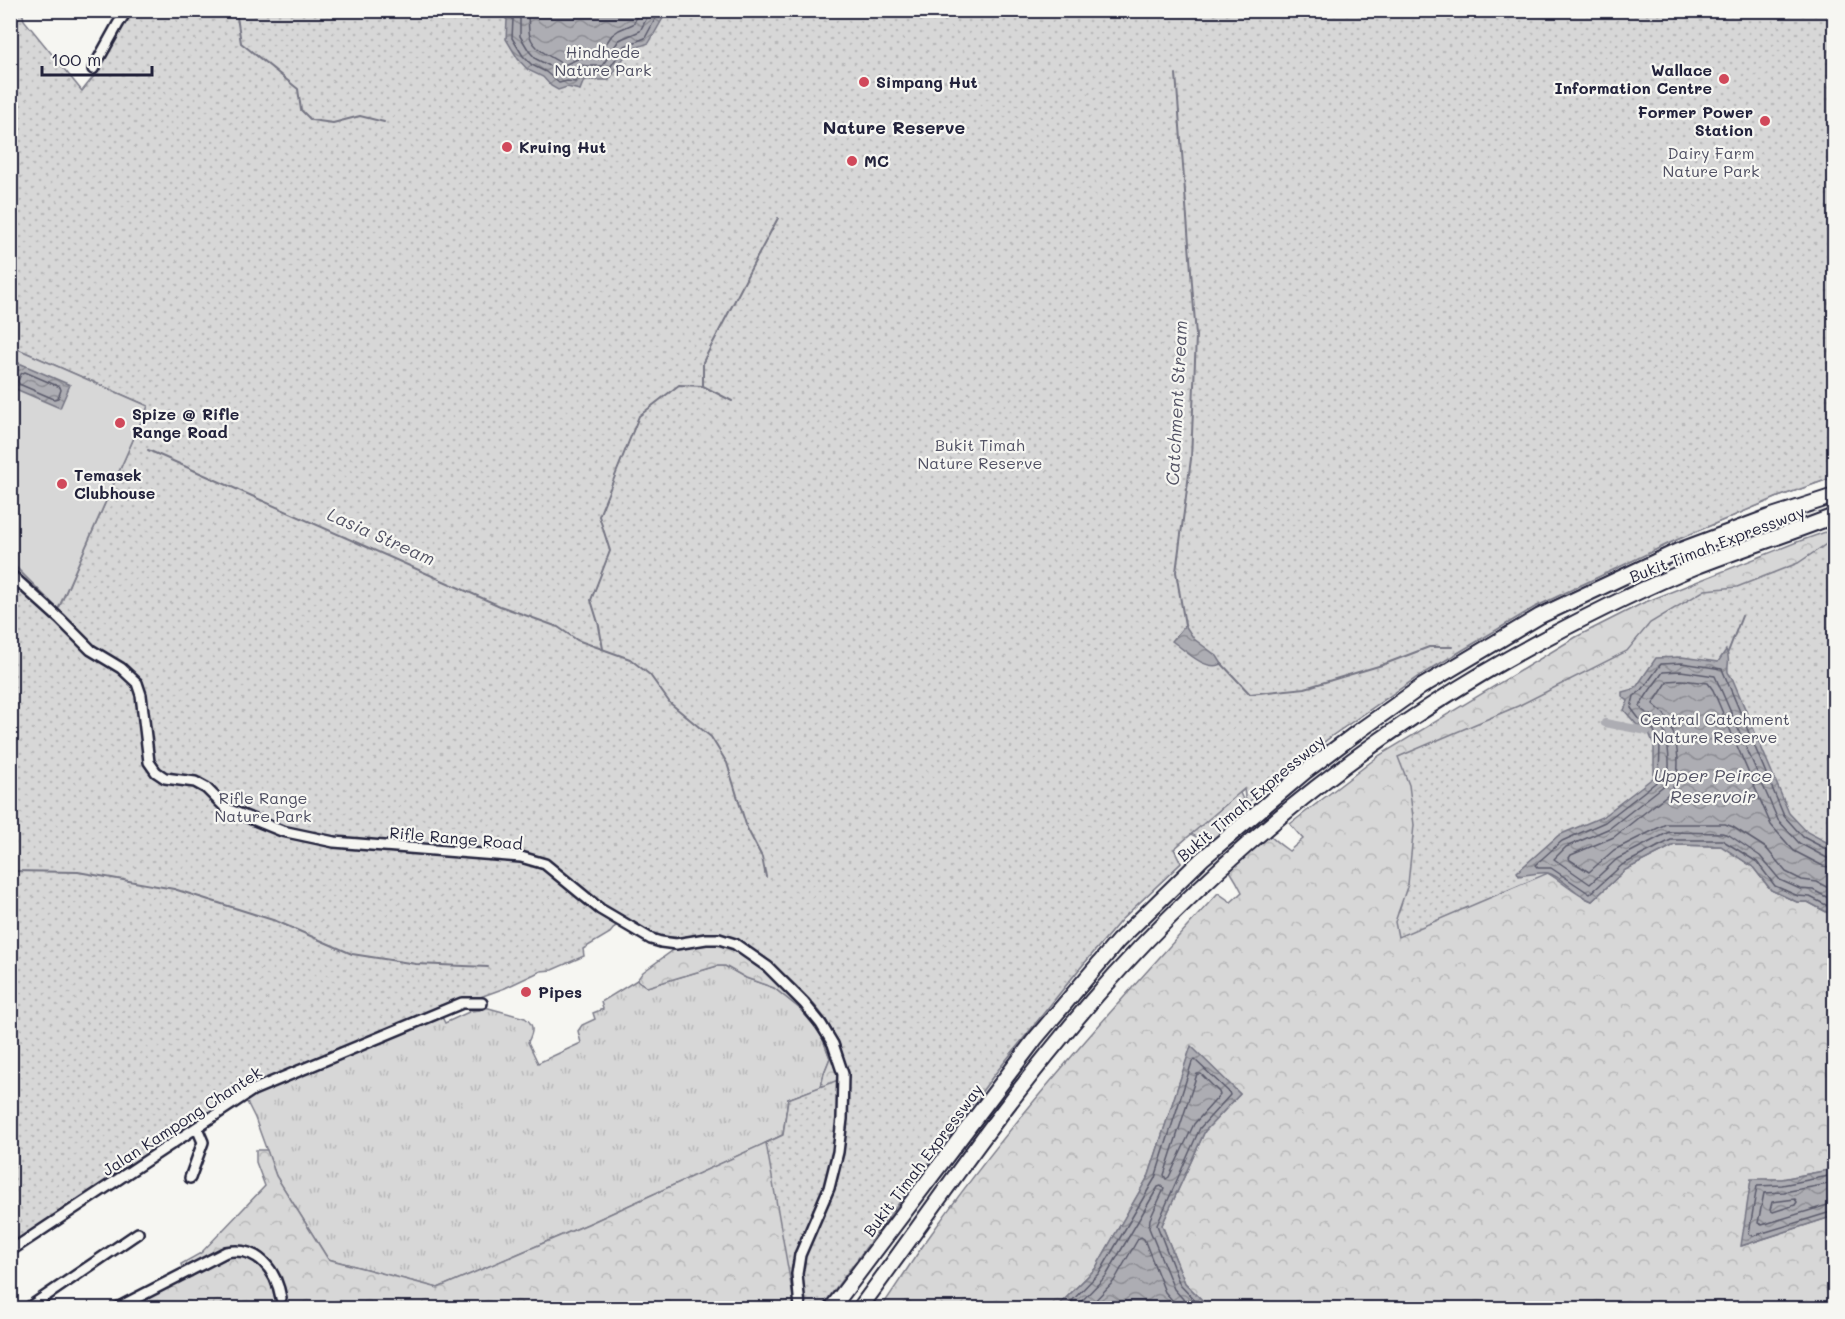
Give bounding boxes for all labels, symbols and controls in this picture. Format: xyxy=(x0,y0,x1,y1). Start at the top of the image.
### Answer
scale bar xyxy=(42,39,152,77)
park label: Hindhede Nature Park xyxy=(555,41,651,80)
text: 100 m xyxy=(51,47,101,71)
place label: Wallace Information Centre xyxy=(1554,59,1712,98)
place label: Simpang Hut xyxy=(876,71,978,92)
marker: Wallace Information Centre xyxy=(1717,72,1731,86)
marker: Simpang Hut xyxy=(857,75,871,89)
place label: Former Power Station xyxy=(1638,101,1753,140)
marker: Former Power Station xyxy=(1758,114,1772,128)
district label: Nature Reserve xyxy=(823,115,965,139)
place label: Kruing Hut xyxy=(519,136,606,157)
marker: Kruing Hut xyxy=(500,140,514,154)
park label: Dairy Farm Nature Park xyxy=(1663,142,1759,181)
place label: MC xyxy=(864,150,889,171)
marker: MC xyxy=(845,154,859,168)
water label: Catchment Stream xyxy=(1160,320,1192,486)
place label: Spize @ Rifle Range Road xyxy=(132,403,239,442)
marker: Spize @ Rifle Range Road xyxy=(113,416,127,430)
park label: Bukit Timah Nature Reserve xyxy=(918,434,1042,473)
place label: Temasek Clubhouse xyxy=(74,464,155,503)
marker: Temasek Clubhouse xyxy=(55,477,69,491)
street label: Bukit Timah Expressway xyxy=(1626,500,1808,587)
water label: Lasia Stream xyxy=(324,502,439,571)
park label: Central Catchment Nature Reserve xyxy=(1640,708,1790,747)
street label: Bukit Timah Expressway xyxy=(1173,730,1329,866)
water label: Upper Peirce Reservoir xyxy=(1654,763,1772,808)
park label: Rifle Range Nature Park xyxy=(215,787,311,826)
street label: Rifle Range Road xyxy=(389,821,524,854)
place label: Pipes xyxy=(538,981,582,1002)
marker: Pipes xyxy=(519,985,533,999)
street label: Jalan Kampong Chantek xyxy=(98,1061,266,1180)
street label: Bukit Timah Expressway xyxy=(858,1079,987,1240)

